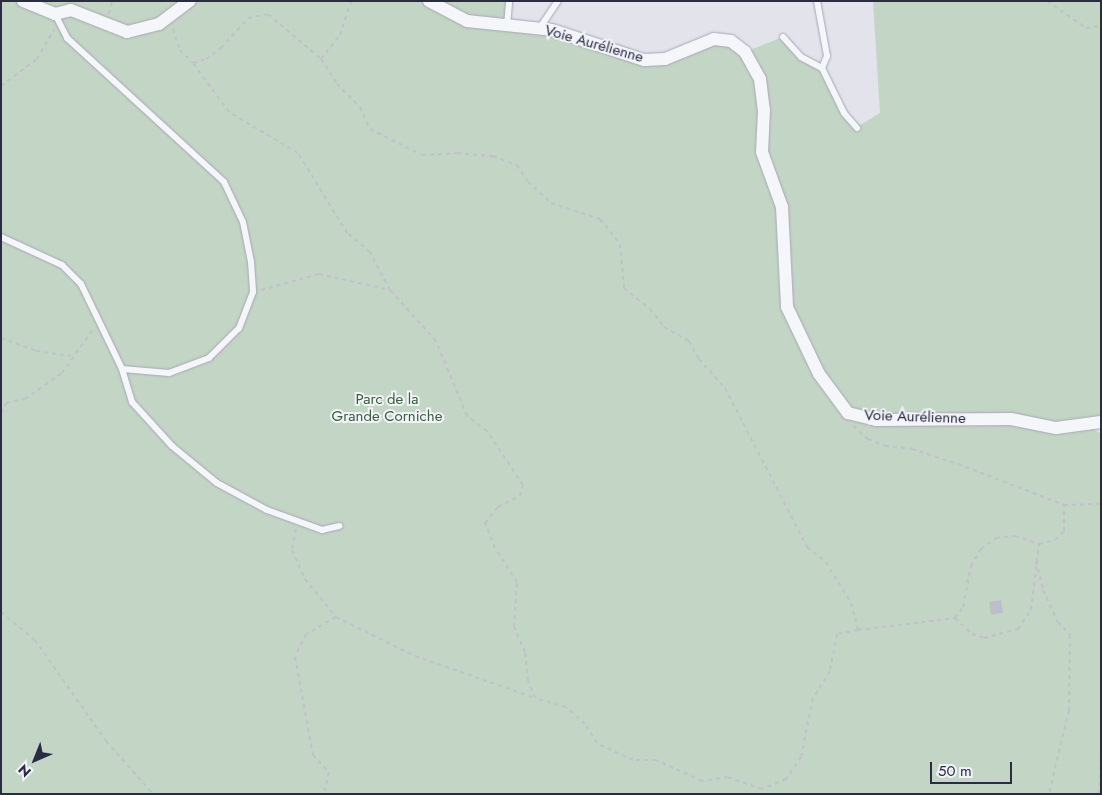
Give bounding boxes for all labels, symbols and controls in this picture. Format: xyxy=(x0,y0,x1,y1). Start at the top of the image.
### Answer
street label: Voie Aurélienne xyxy=(543,21,645,67)
park label: Parc de la Grande Corniche xyxy=(332,390,442,425)
street label: Voie Aurélienne xyxy=(864,406,966,428)
north arrow xyxy=(10,735,60,785)
scale bar xyxy=(932,752,1014,784)
text: N xyxy=(14,760,36,782)
text: 50 m xyxy=(938,760,972,782)

